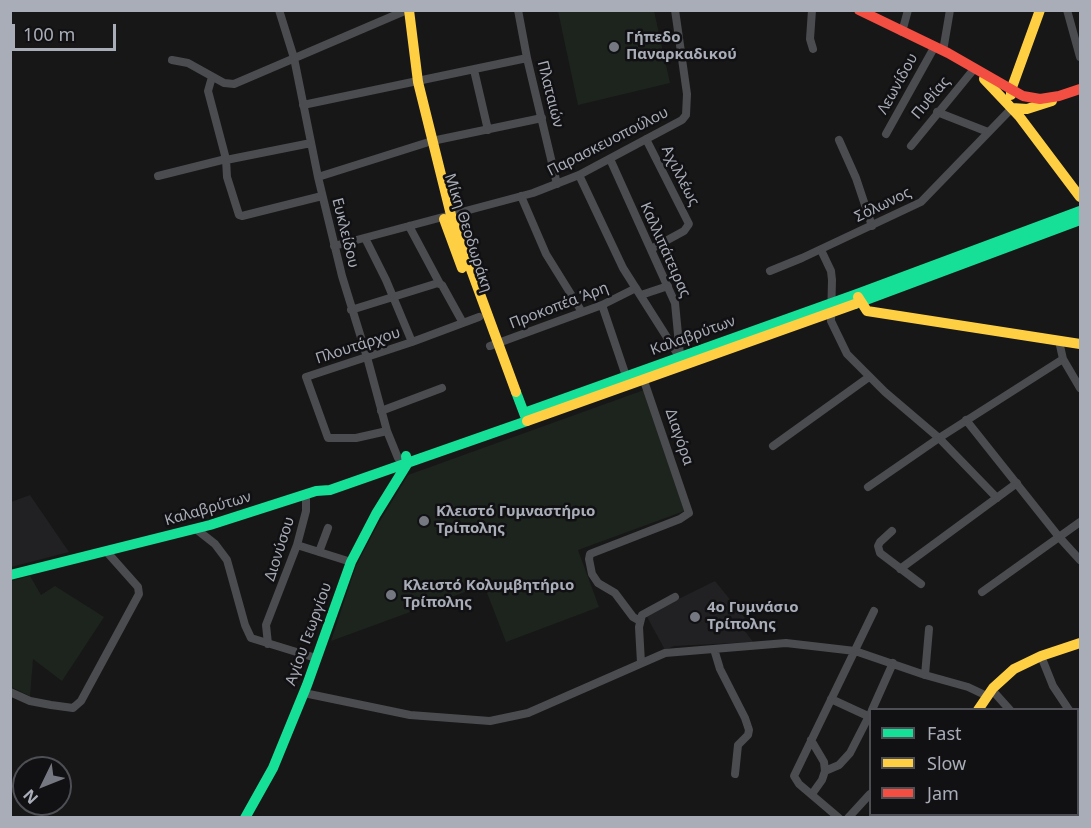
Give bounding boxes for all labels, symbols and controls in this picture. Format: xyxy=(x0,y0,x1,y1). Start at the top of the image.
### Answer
scale bar xyxy=(15,12,118,50)
text: 100 m xyxy=(23,22,75,46)
place label: Γήπεδο Παναρκαδικού xyxy=(626,29,737,64)
marker: Γήπεδο Παναρκαδικού xyxy=(607,40,621,54)
street label: Λεωνίδου xyxy=(874,50,922,118)
street label: Πλαταιών xyxy=(533,59,567,129)
street label: Πυθίας xyxy=(908,73,954,123)
street label: Παρασκευοπούλου xyxy=(544,104,672,180)
street label: Αχιλλέως xyxy=(657,143,703,209)
street label: Μίκη Θεοδωράκη xyxy=(440,171,496,295)
street label: Σόλωνος xyxy=(852,184,914,226)
street label: Ευκλείδου xyxy=(328,196,362,270)
street label: Καλλιπάτειρας xyxy=(636,200,694,300)
street label: Προκοπέα Άρη xyxy=(507,279,611,333)
street label: Καλαβρύτων xyxy=(648,312,738,360)
street label: Πλουτάρχου xyxy=(313,324,403,368)
street label: Διαγόρα xyxy=(661,406,697,468)
street label: Καλαβρύτων xyxy=(163,488,253,530)
place label: Κλειστό Γυμναστήριο Τρίπολης xyxy=(436,503,595,538)
street label: Διονύσου xyxy=(261,514,299,584)
marker: Κλειστό Γυμναστήριο Τρίπολης xyxy=(417,514,431,528)
place label: Κλειστό Κολυμβητήριο Τρίπολης xyxy=(403,577,574,612)
street label: Αγίου Γεωργίου xyxy=(282,580,336,688)
marker: Κλειστό Κολυμβητήριο Τρίπολης xyxy=(384,588,398,602)
place label: 4ο Γυμνάσιο Τρίπολης xyxy=(707,599,798,634)
marker: 4ο Γυμνάσιο Τρίπολης xyxy=(688,610,702,624)
legend xyxy=(869,708,1079,816)
text: Fast xyxy=(927,721,962,745)
text: Slow xyxy=(927,751,966,775)
north arrow xyxy=(12,756,72,816)
text: Jam xyxy=(927,781,959,805)
text: N xyxy=(18,785,43,809)

